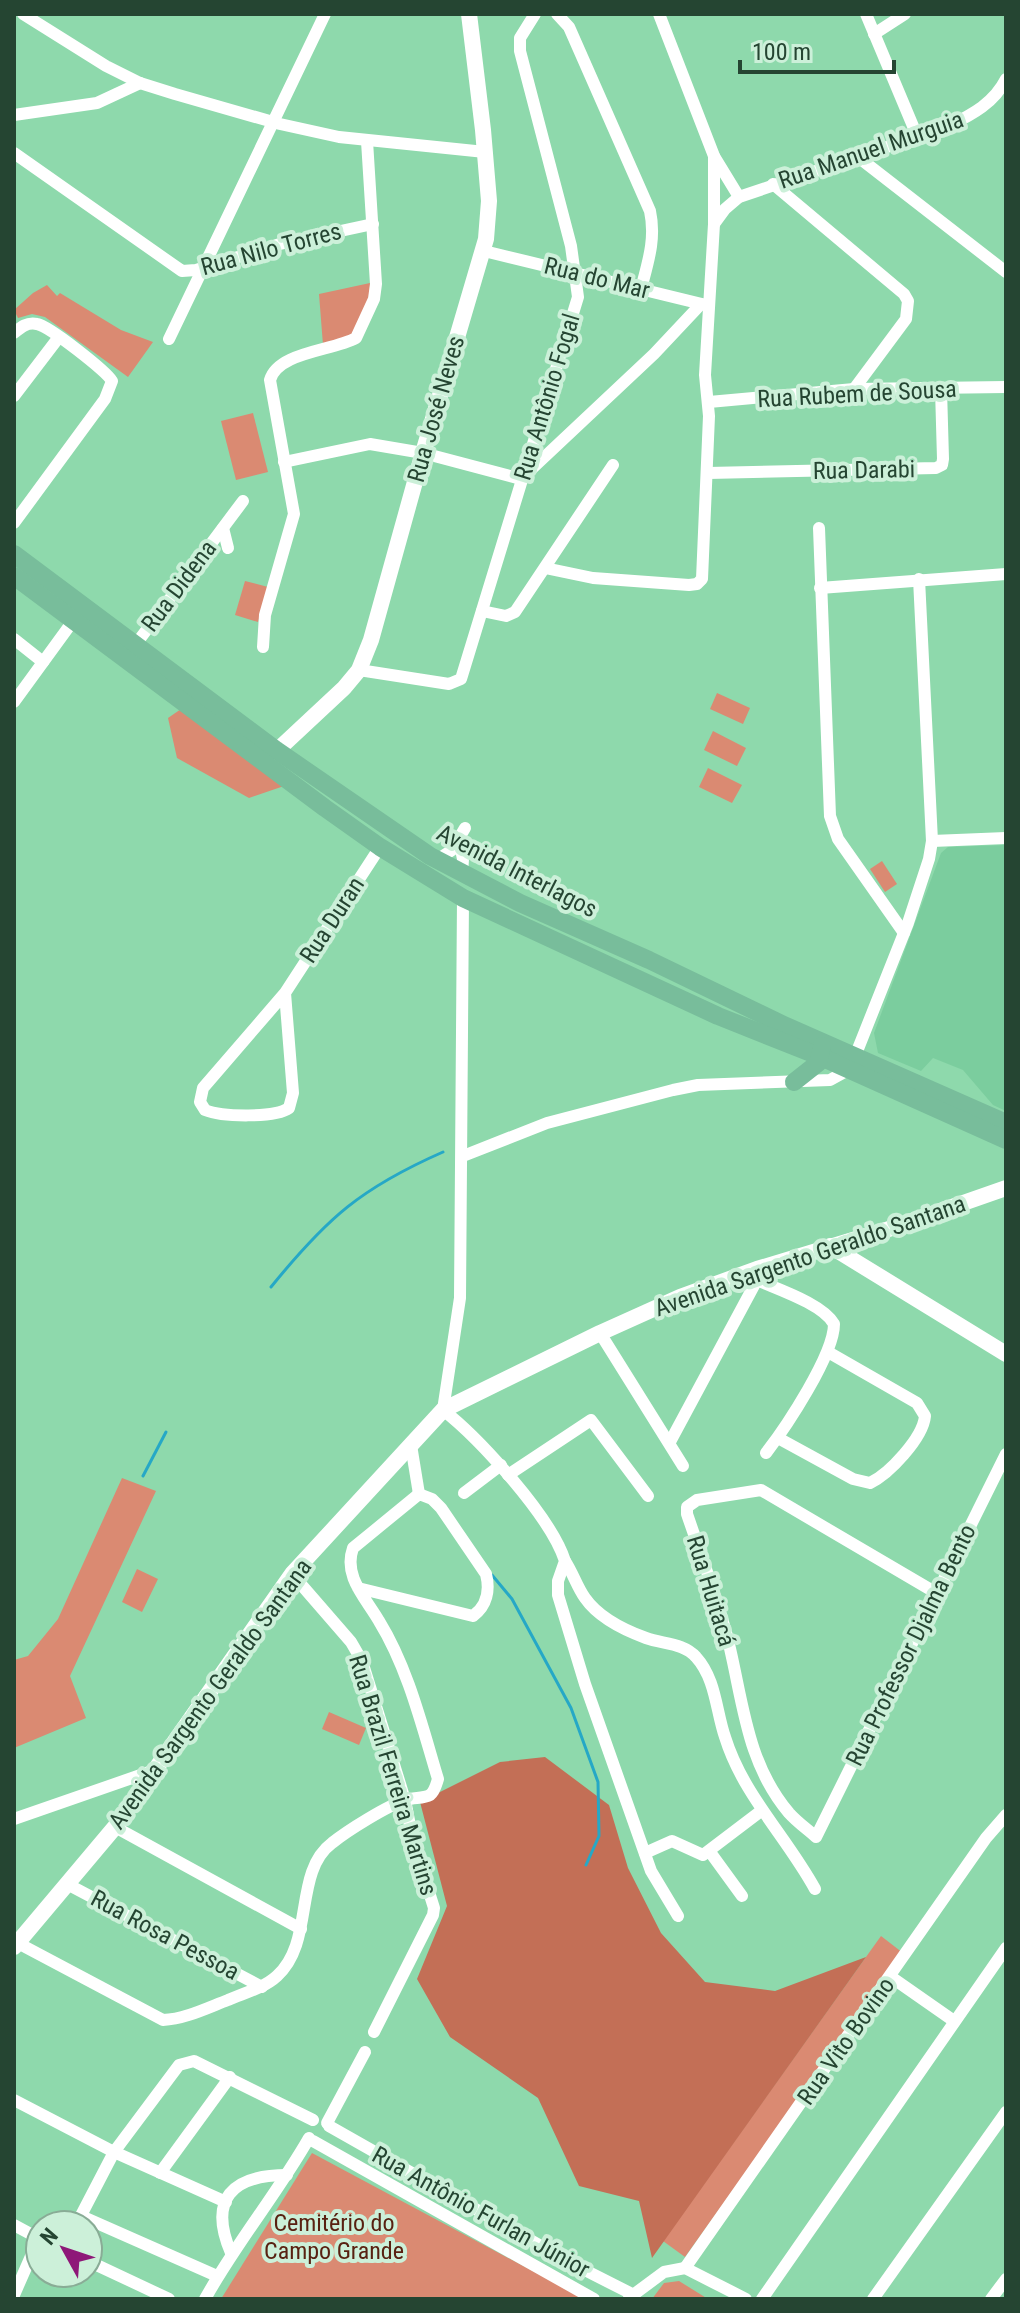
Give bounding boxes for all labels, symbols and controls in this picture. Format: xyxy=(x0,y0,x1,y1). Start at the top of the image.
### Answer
scale bar xyxy=(740,24,894,74)
text: 100 m xyxy=(752,38,811,66)
street label: Rua Manuel Murguia xyxy=(775,105,967,195)
street label: Rua Nilo Torres xyxy=(198,217,344,281)
street label: Rua do Mar xyxy=(541,251,653,305)
street label: Rua Antônio Fogal xyxy=(508,310,586,484)
street label: Rua José Neves xyxy=(402,333,470,485)
street label: Rua Rubem de Sousa xyxy=(757,375,957,413)
street label: Rua Darabi xyxy=(813,455,915,485)
street label: Rua Didena xyxy=(136,535,222,637)
street label: Avenida Interlagos xyxy=(432,819,602,923)
street label: Rua Duran xyxy=(294,872,370,968)
street label: Avenida Sargento Geraldo Santana xyxy=(651,1190,969,1322)
street label: Rua Professor Djalma Bento xyxy=(840,1520,982,1770)
street label: Rua Huitacá xyxy=(681,1532,741,1650)
street label: Avenida Sargento Geraldo Santana xyxy=(103,1554,317,1834)
street label: Rua Brazil Ferreira Martins xyxy=(343,1651,443,1899)
street label: Rua Rosa Pessoa xyxy=(86,1884,244,1986)
street label: Rua Vito Bovino xyxy=(792,1972,900,2110)
street label: Rua Antônio Furlan Júnior xyxy=(367,2140,595,2284)
north arrow xyxy=(24,2209,104,2289)
park label: Cemitério do Campo Grande xyxy=(264,2209,404,2265)
text: N xyxy=(35,2223,63,2250)

